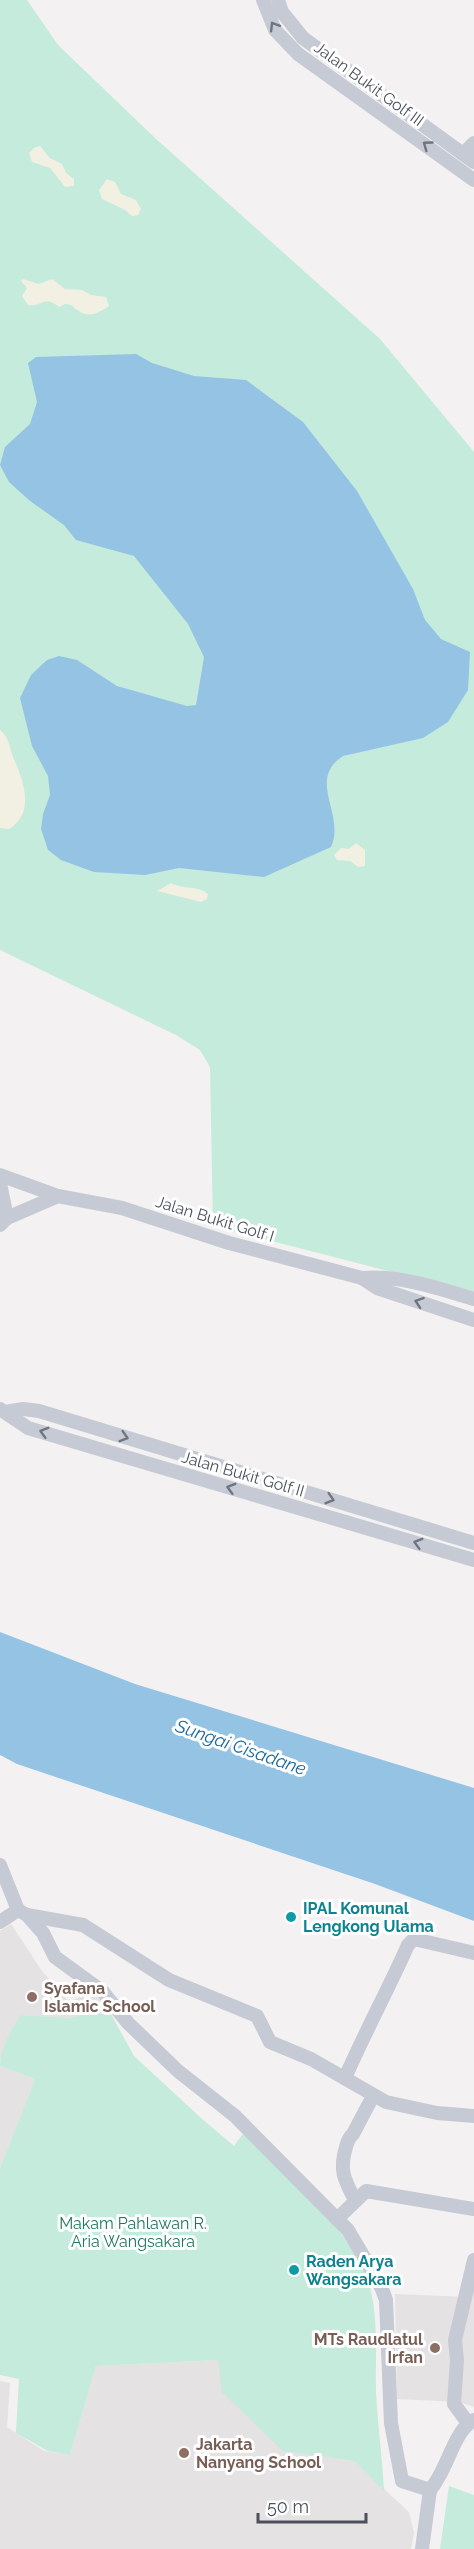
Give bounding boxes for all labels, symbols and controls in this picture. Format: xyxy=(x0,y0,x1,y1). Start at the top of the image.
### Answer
one-way arrow xyxy=(269,22,281,32)
street label: Jalan Bukit Golf III xyxy=(311,38,427,130)
one-way arrow xyxy=(422,141,433,152)
street label: Jalan Bukit Golf I xyxy=(154,1192,276,1246)
one-way arrow xyxy=(414,1296,424,1309)
one-way arrow xyxy=(39,1427,50,1439)
one-way arrow xyxy=(118,1430,129,1442)
street label: Jalan Bukit Golf II xyxy=(180,1447,306,1501)
one-way arrow xyxy=(226,1483,237,1495)
one-way arrow xyxy=(324,1492,335,1504)
one-way arrow xyxy=(413,1538,424,1550)
water label: Sungai Cisadane xyxy=(172,1715,309,1779)
place label: IPAL Komunal Lengkong Ulama xyxy=(303,1899,434,1936)
marker: IPAL Komunal Lengkong Ulama xyxy=(284,1910,298,1924)
place label: Syafana Islamic School xyxy=(44,1979,156,2016)
marker: Syafana Islamic School xyxy=(25,1990,39,2004)
park label: Makam Pahlawan R. Aria Wangsakara xyxy=(59,2214,207,2251)
place label: Raden Arya Wangsakara xyxy=(306,2252,401,2289)
marker: Raden Arya Wangsakara xyxy=(287,2263,301,2277)
place label: MTs Raudlatul Irfan xyxy=(314,2330,424,2367)
marker: MTs Raudlatul Irfan xyxy=(428,2341,442,2355)
place label: Jakarta Nanyang School xyxy=(196,2435,322,2472)
marker: Jakarta Nanyang School xyxy=(177,2446,191,2460)
scale bar xyxy=(258,2486,366,2524)
text: 50 m xyxy=(267,2496,309,2517)

